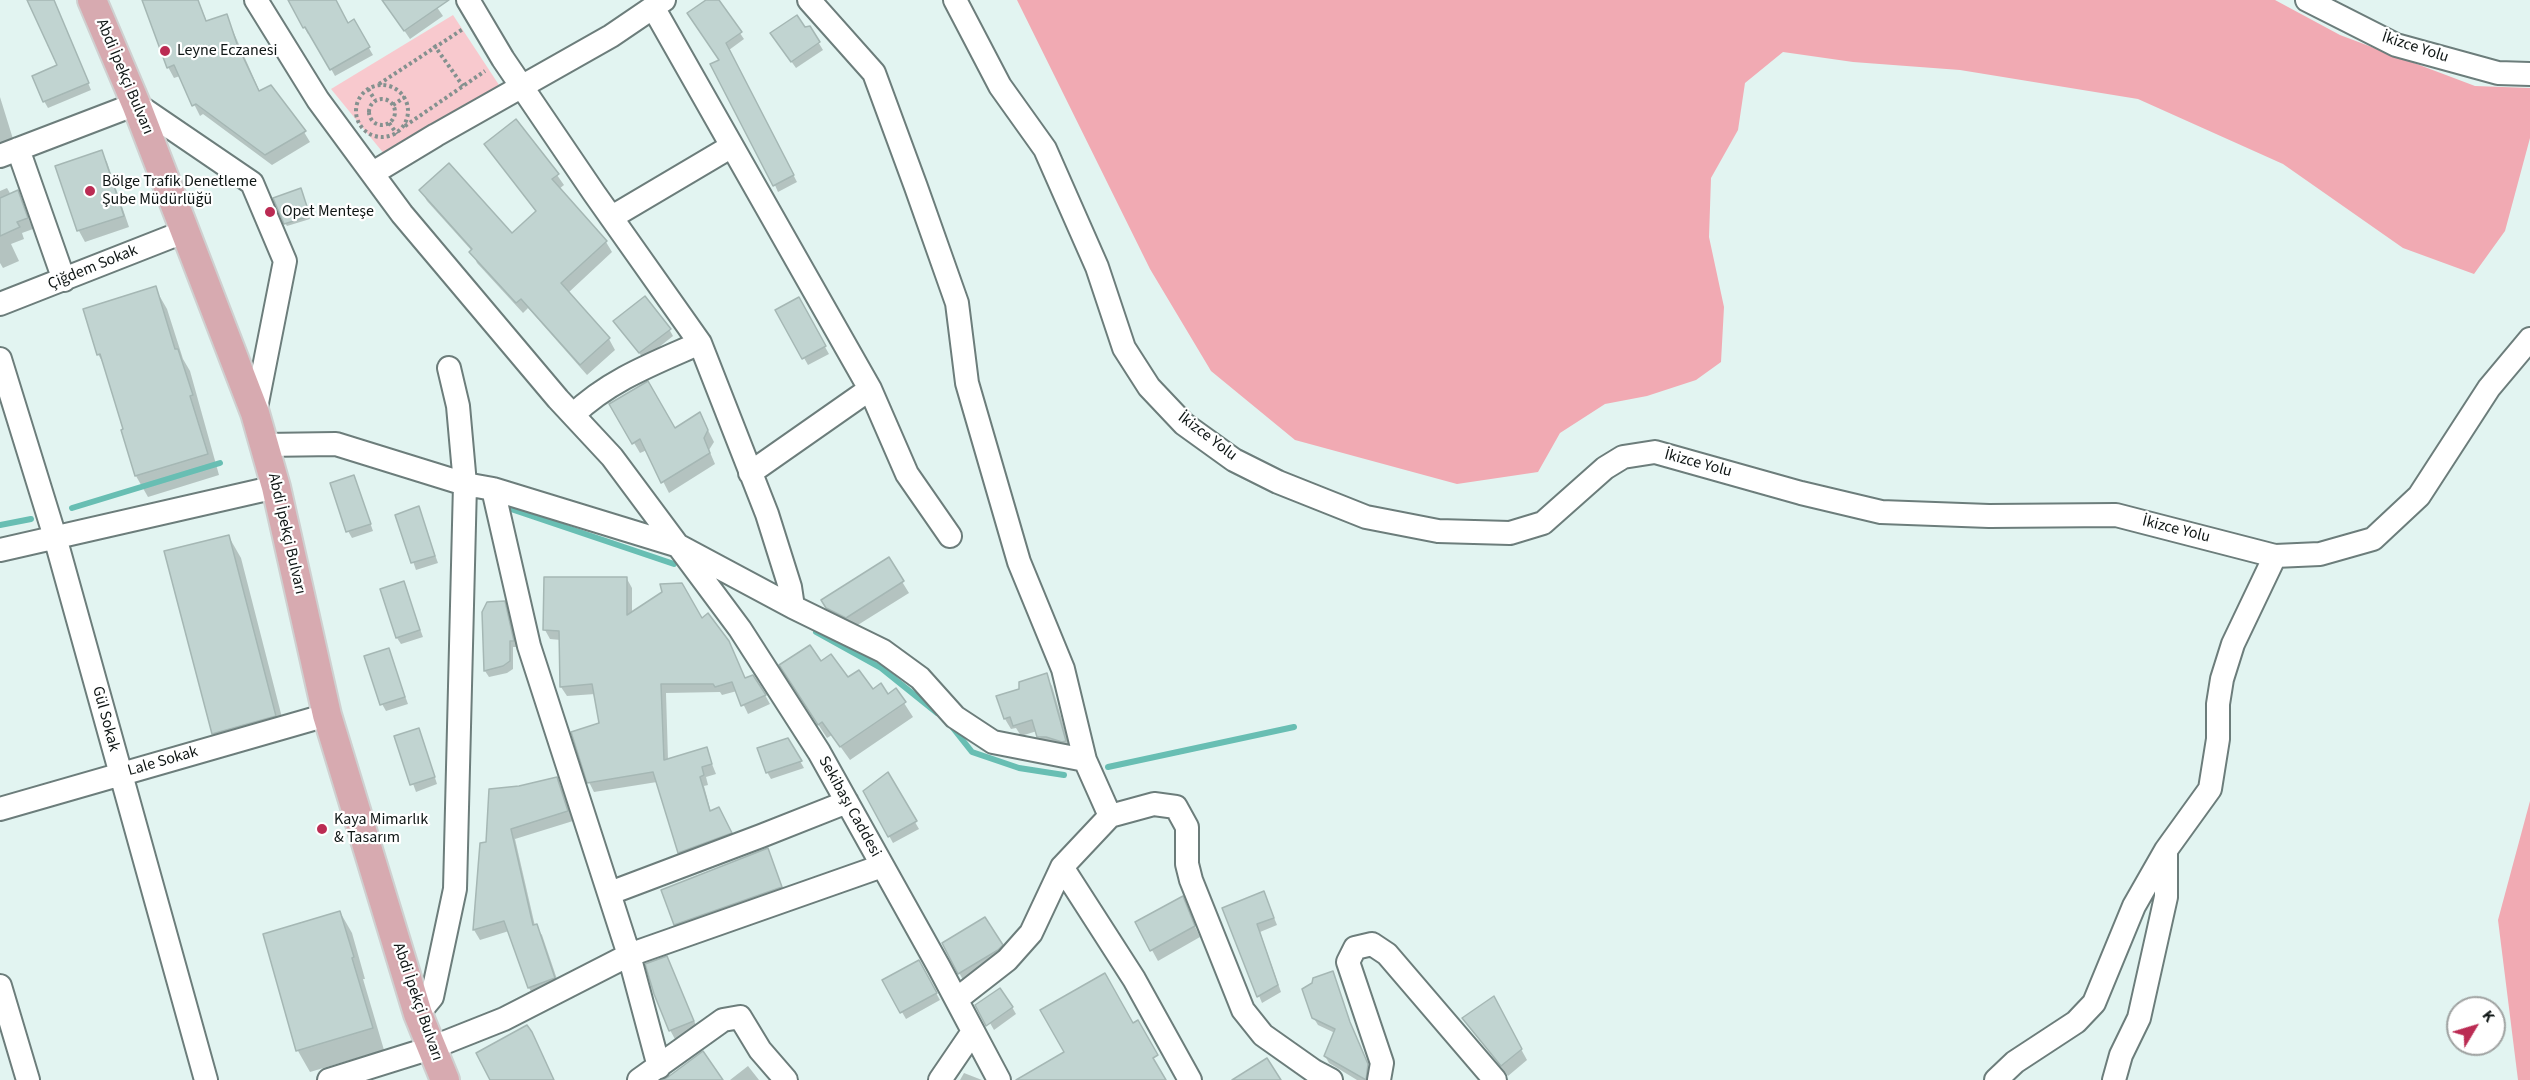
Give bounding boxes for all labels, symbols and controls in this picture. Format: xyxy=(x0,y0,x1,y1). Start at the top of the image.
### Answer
street label: Abdi İpekçi Bulvarı xyxy=(91,16,157,138)
street label: İkizce Yolu xyxy=(2379,28,2451,68)
place label: Leyne Eczanesi xyxy=(177,41,277,61)
marker: Leyne Eczanesi xyxy=(158,44,172,58)
place label: Bölge Trafik Denetleme Şube Müdürlüğü xyxy=(102,172,257,210)
marker: Bölge Trafik Denetleme Şube Müdürlüğü xyxy=(83,184,97,198)
place label: Opet Menteşe xyxy=(282,202,374,222)
marker: Opet Menteşe xyxy=(263,205,277,219)
street label: Çiğdem Sokak xyxy=(45,241,141,295)
street label: İkizce Yolu xyxy=(1174,409,1240,465)
street label: İkizce Yolu xyxy=(1662,446,1734,482)
street label: Abdi İpekçi Bulvarı xyxy=(263,472,309,596)
street label: İkizce Yolu xyxy=(2140,512,2212,548)
street label: Gül Sokak xyxy=(87,684,123,754)
street label: Lale Sokak xyxy=(126,743,200,781)
street label: Sekibaşı Caddesi xyxy=(813,753,885,861)
place label: Kaya Mimarlık & Tasarım xyxy=(334,810,428,848)
marker: Kaya Mimarlık & Tasarım xyxy=(315,822,329,836)
street label: Abdi İpekçi Bulvarı xyxy=(388,940,446,1064)
north arrow xyxy=(2446,996,2506,1056)
text: K xyxy=(2477,1005,2500,1027)

